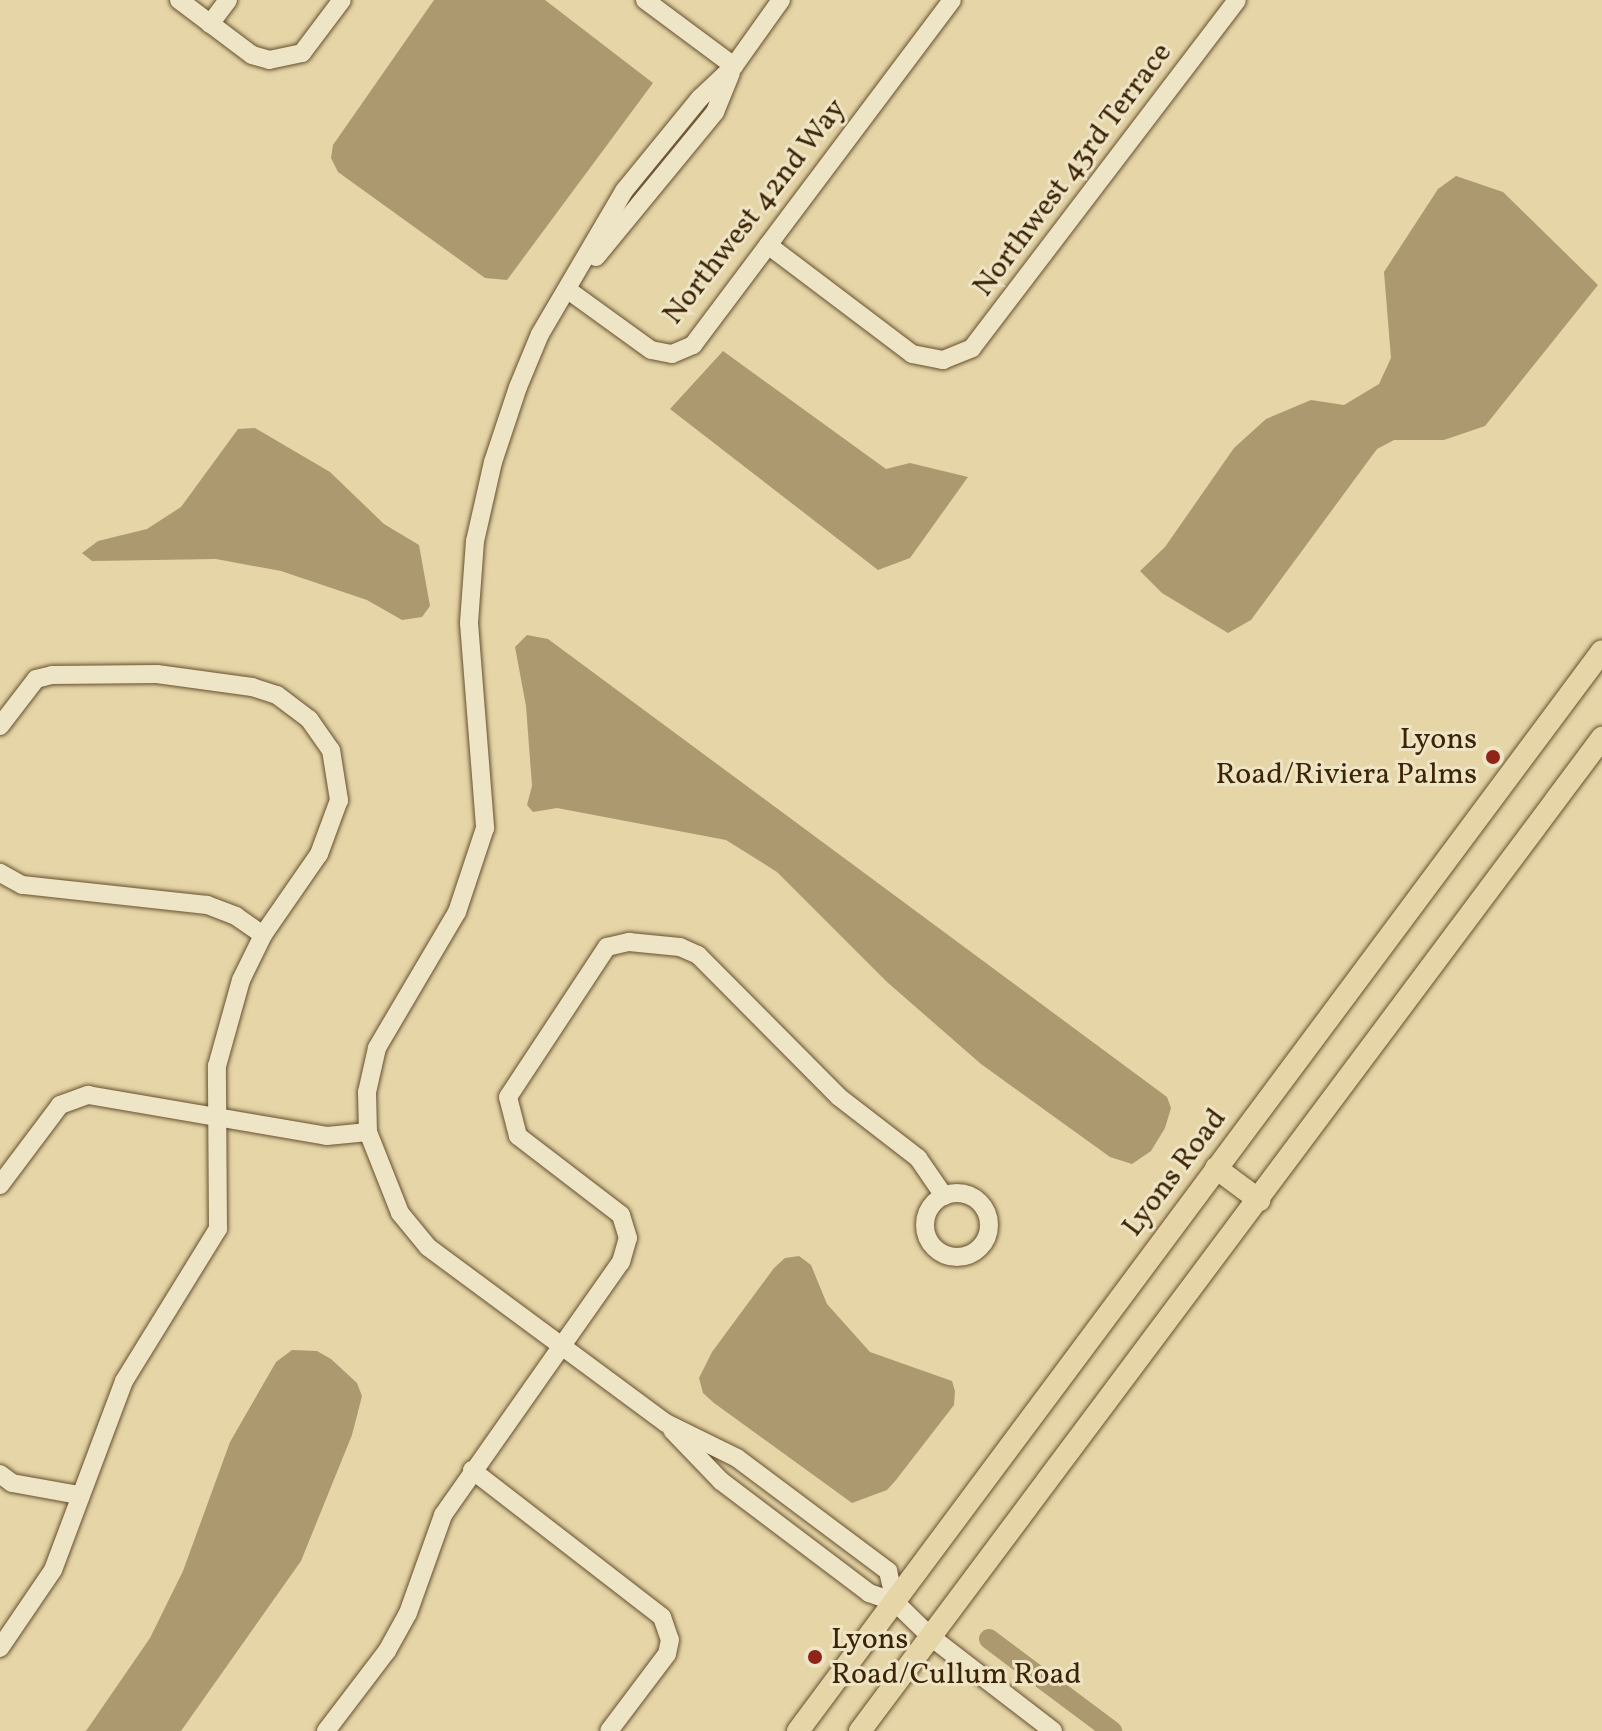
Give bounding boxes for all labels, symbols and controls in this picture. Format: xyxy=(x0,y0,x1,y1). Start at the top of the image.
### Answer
street label: Northwest 43rd Terrace xyxy=(965,36,1181,304)
street label: Northwest 42nd Way xyxy=(655,92,855,332)
place label: Lyons Road/Riviera Palms xyxy=(1215,722,1477,792)
marker: Lyons Road/Riviera Palms xyxy=(1484,748,1502,766)
street label: Lyons Road xyxy=(1115,1102,1235,1244)
place label: Lyons Road/Cullum Road xyxy=(831,1622,1081,1692)
marker: Lyons Road/Cullum Road xyxy=(806,1648,824,1666)

